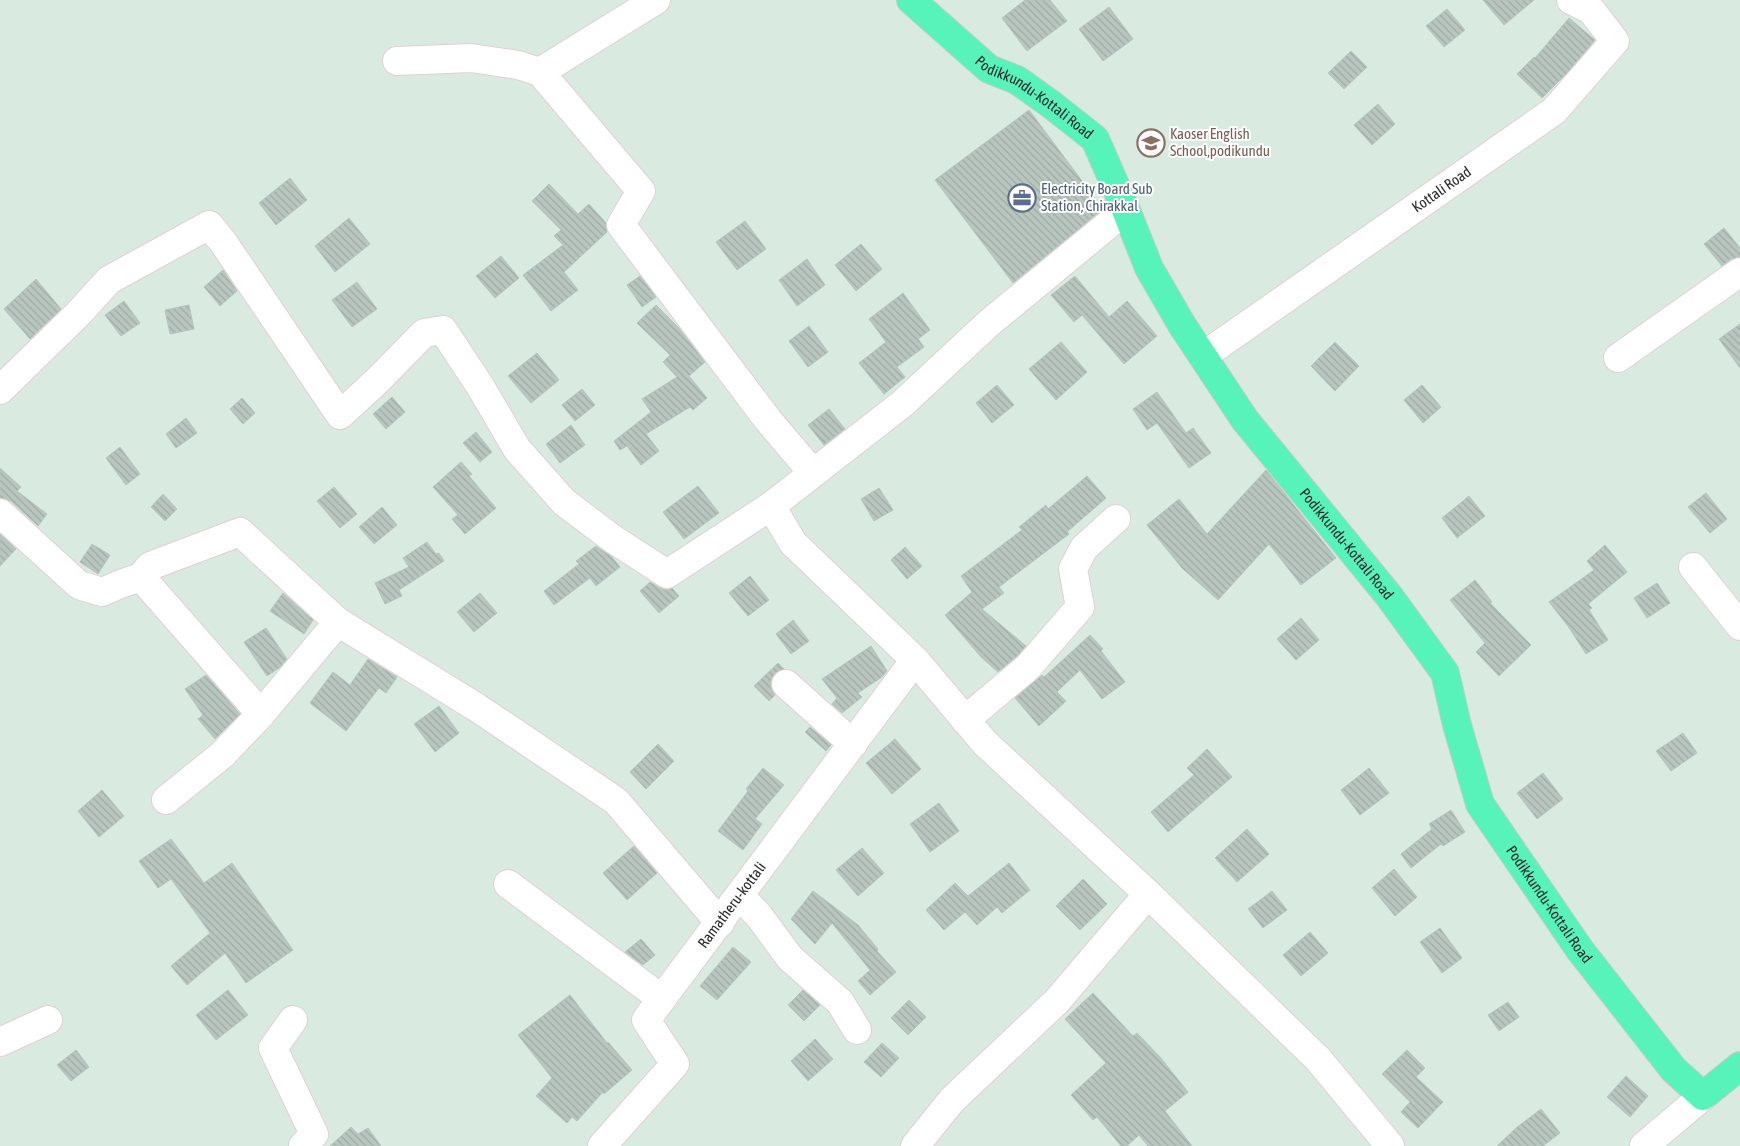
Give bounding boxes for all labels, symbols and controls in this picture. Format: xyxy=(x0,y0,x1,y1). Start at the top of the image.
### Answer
street label: Podikkundu-Kottali Road xyxy=(972,52,1097,142)
place label: Kaoser English School,podikundu xyxy=(1170,125,1270,159)
school or university icon: Kaoser English School,podikundu xyxy=(1136,128,1166,158)
street label: Kottali Road xyxy=(1409,163,1474,215)
place label: Electricity Board Sub Station, Chirakkal xyxy=(1041,180,1153,214)
office icon: Electricity Board Sub Station, Chirakkal xyxy=(1007,183,1037,213)
street label: Podikkundu-Kottali Road xyxy=(1296,485,1397,603)
street label: Podikkundu-Kottali Road xyxy=(1503,842,1596,966)
street label: Ramatheru-kottali xyxy=(694,859,769,951)

